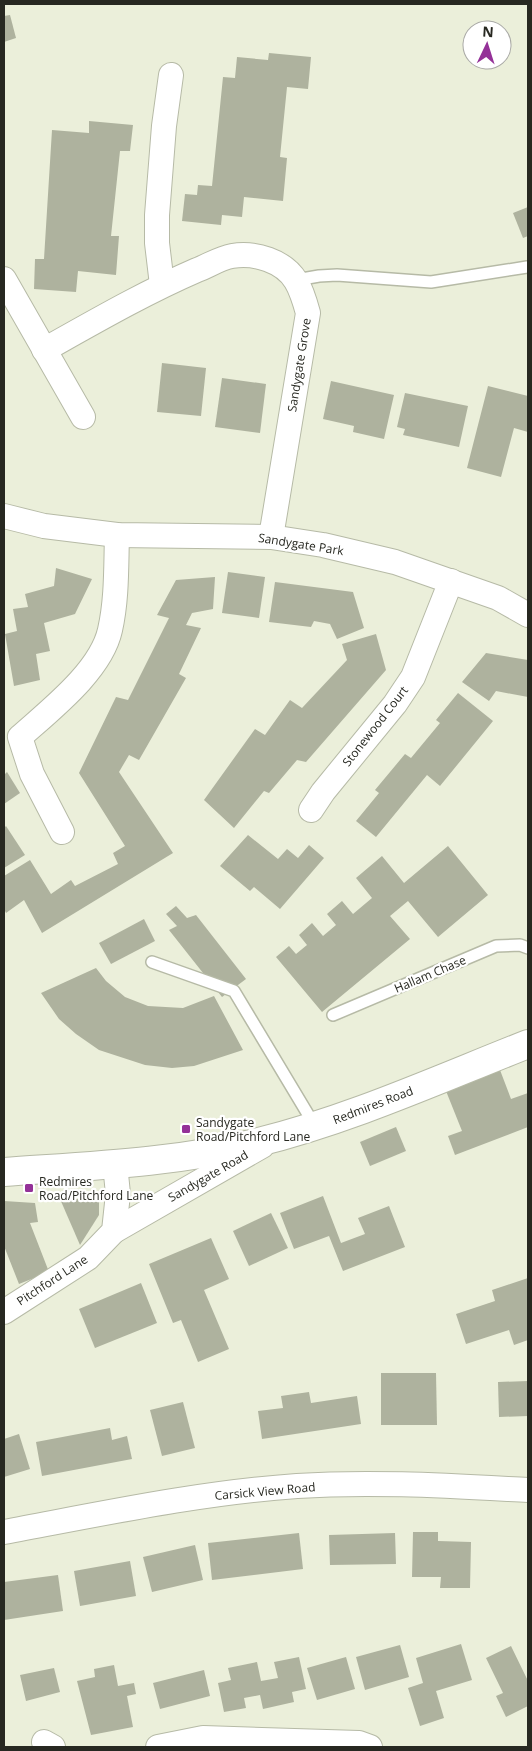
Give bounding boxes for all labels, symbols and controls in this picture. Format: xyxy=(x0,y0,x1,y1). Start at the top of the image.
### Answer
north arrow xyxy=(462,20,512,70)
text: N xyxy=(482,22,494,41)
street label: Sandygate Grove xyxy=(283,317,315,413)
street label: Sandygate Park xyxy=(257,529,346,559)
street label: Stonewood Court xyxy=(338,682,412,770)
street label: Hallam Chase xyxy=(391,951,469,997)
street label: Redmires Road xyxy=(330,1082,416,1128)
place label: Sandygate Road/Pitchford Lane xyxy=(196,1114,311,1145)
marker: Sandygate Road/Pitchford Lane xyxy=(180,1123,192,1135)
street label: Sandygate Road xyxy=(165,1146,251,1206)
place label: Redmires Road/Pitchford Lane xyxy=(39,1173,154,1204)
marker: Redmires Road/Pitchford Lane xyxy=(23,1182,35,1194)
street label: Pitchford Lane xyxy=(13,1251,91,1309)
street label: Carsick View Road xyxy=(214,1478,316,1504)

